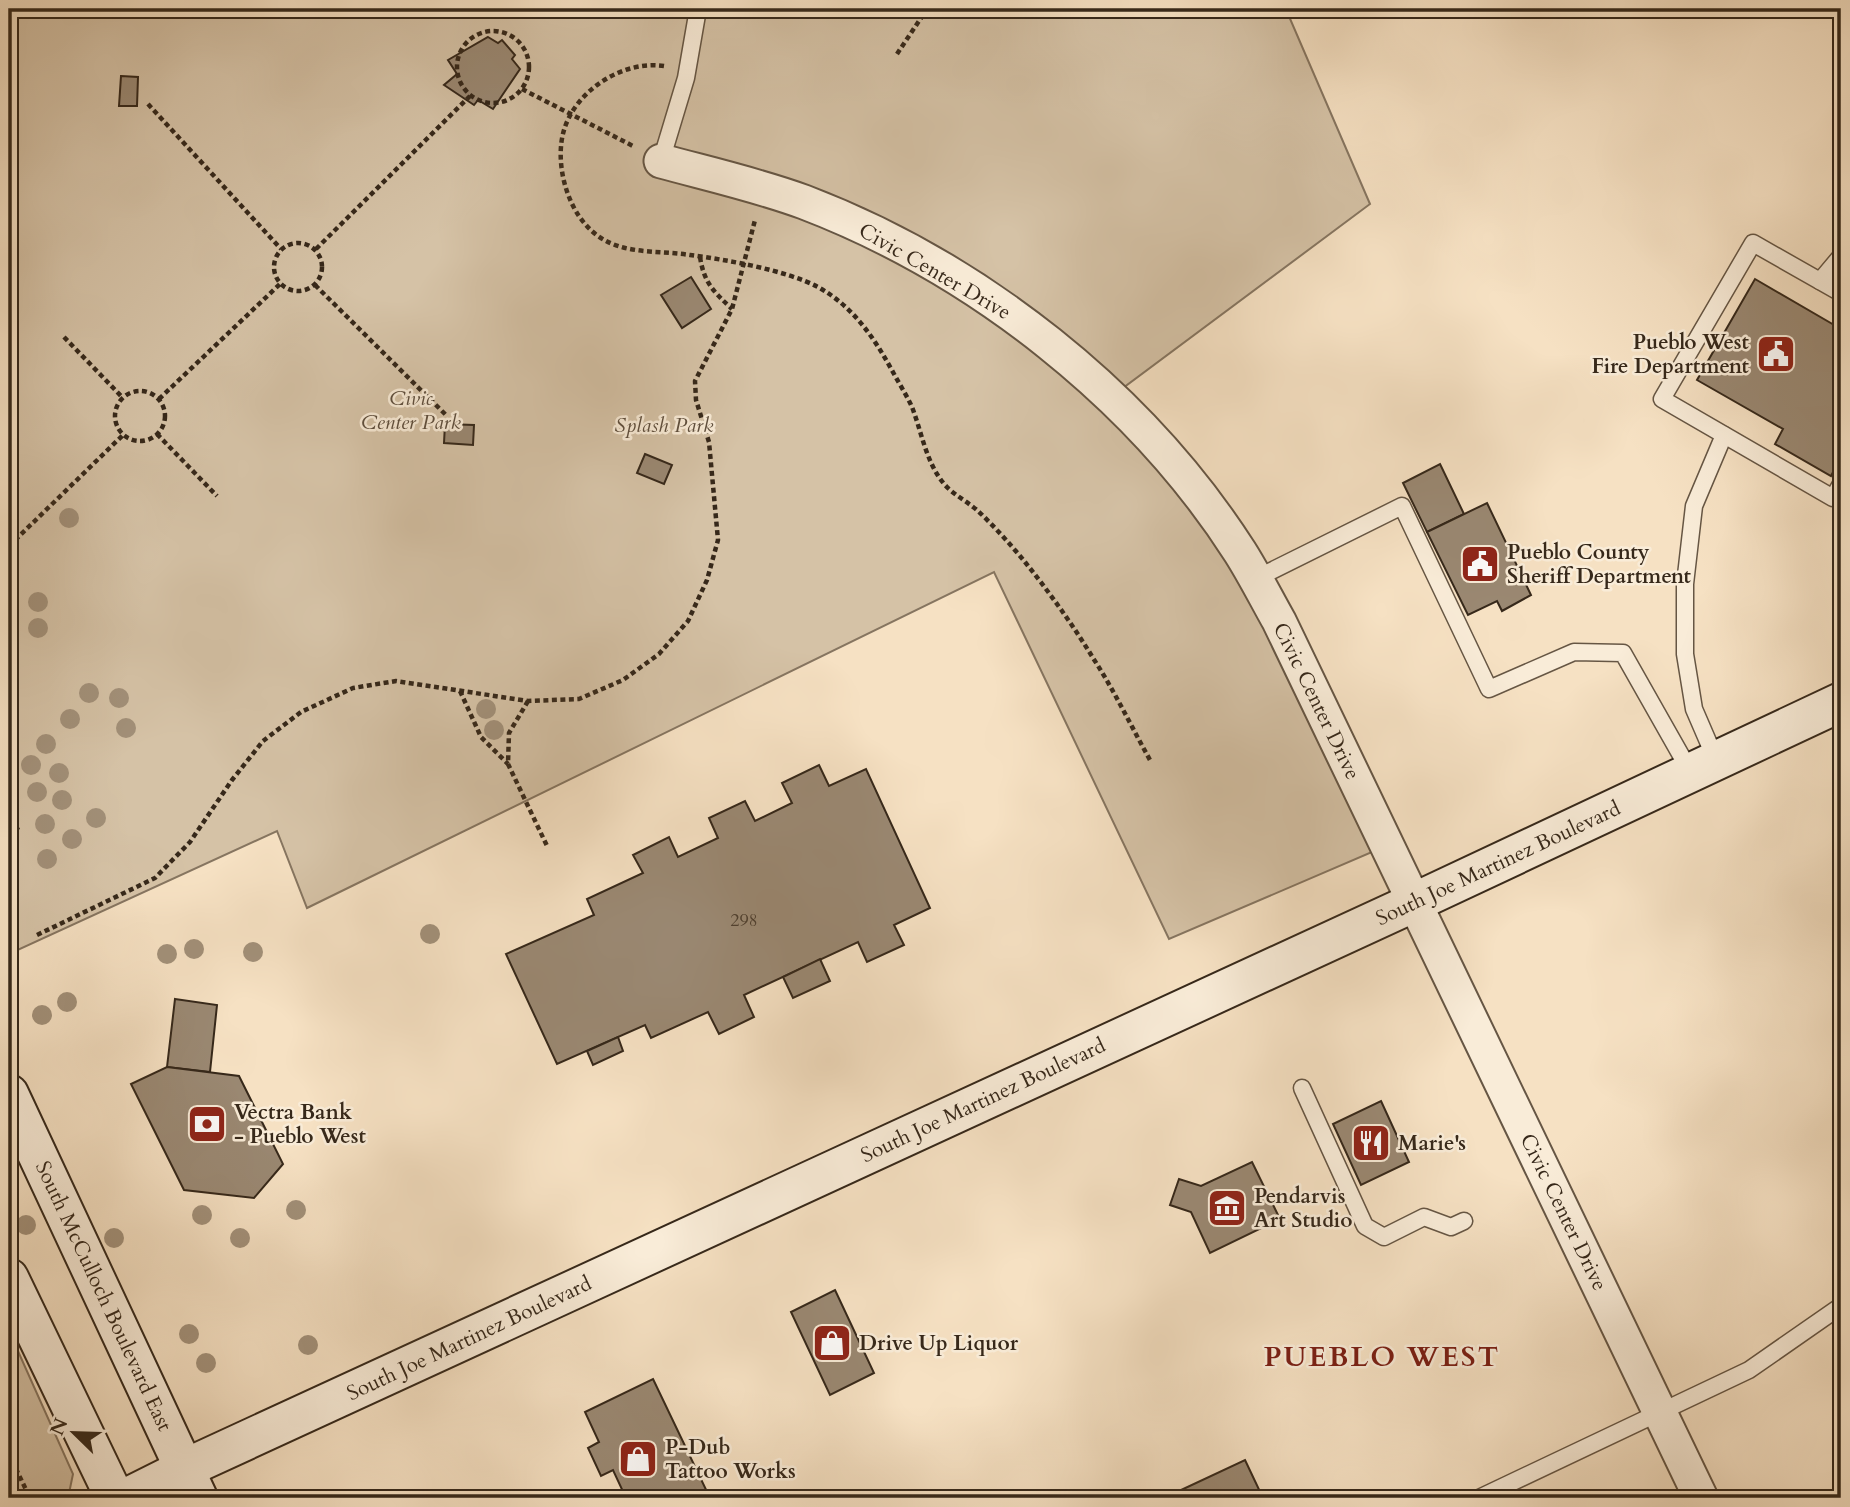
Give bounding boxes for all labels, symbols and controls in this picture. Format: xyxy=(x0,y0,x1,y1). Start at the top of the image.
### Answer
street label: Civic Center Drive xyxy=(853,216,1016,327)
place label: Pueblo West Fire Department xyxy=(1591,328,1750,381)
public building icon: Pueblo West Fire Department xyxy=(1755,333,1797,375)
park label: Civic Center Park xyxy=(361,384,462,437)
park label: Splash Park xyxy=(615,411,714,440)
place label: Pueblo County Sheriff Department xyxy=(1507,538,1691,591)
public building icon: Pueblo County Sheriff Department xyxy=(1459,543,1501,585)
street label: Civic Center Drive xyxy=(1266,618,1367,785)
street label: South Joe Martinez Boulevard xyxy=(1371,794,1625,933)
house number: 298 xyxy=(730,908,758,933)
street label: South Joe Martinez Boulevard xyxy=(856,1031,1110,1170)
place label: Vectra Bank - Pueblo West xyxy=(234,1098,366,1151)
bank icon: Vectra Bank - Pueblo West xyxy=(186,1103,228,1145)
restaurant icon: Marie's xyxy=(1350,1122,1392,1164)
place label: Marie's xyxy=(1398,1129,1466,1158)
street label: Civic Center Drive xyxy=(1513,1129,1614,1296)
street label: South McCulloch Boulevard East xyxy=(28,1156,179,1436)
place label: Pendarvis Art Studio xyxy=(1254,1182,1352,1235)
museum icon: Pendarvis Art Studio xyxy=(1206,1187,1248,1229)
street label: South Joe Martinez Boulevard xyxy=(342,1269,596,1408)
shop icon: Drive Up Liquor xyxy=(811,1322,853,1364)
place label: Drive Up Liquor xyxy=(859,1329,1019,1358)
district label: PUEBLO WEST xyxy=(1264,1338,1500,1376)
north arrow xyxy=(38,1398,108,1468)
text: N xyxy=(44,1414,75,1439)
place label: P-Dub Tattoo Works xyxy=(665,1433,796,1486)
shop icon: P-Dub Tattoo Works xyxy=(617,1438,659,1480)

